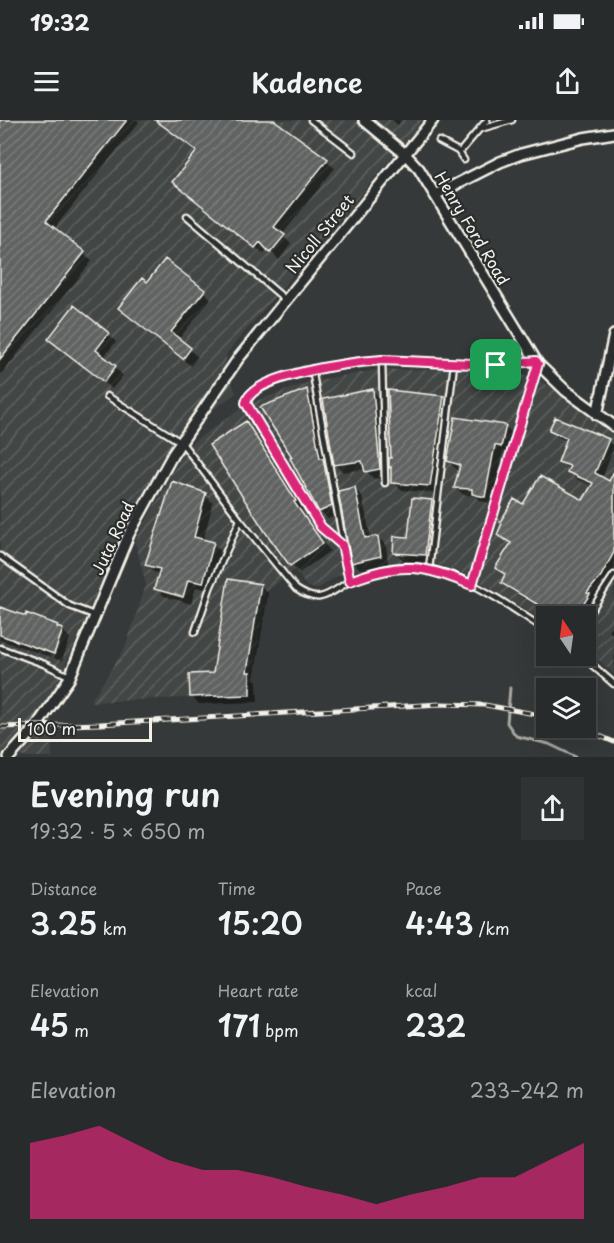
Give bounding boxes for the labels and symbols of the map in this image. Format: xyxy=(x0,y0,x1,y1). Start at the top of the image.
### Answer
street label: Henry Ford Road xyxy=(429,166,516,289)
street label: Nicoll Street xyxy=(280,188,359,278)
pin xyxy=(470,339,521,390)
street label: Juta Road xyxy=(85,497,140,578)
north arrow xyxy=(536,606,596,666)
scale bar xyxy=(18,715,152,742)

